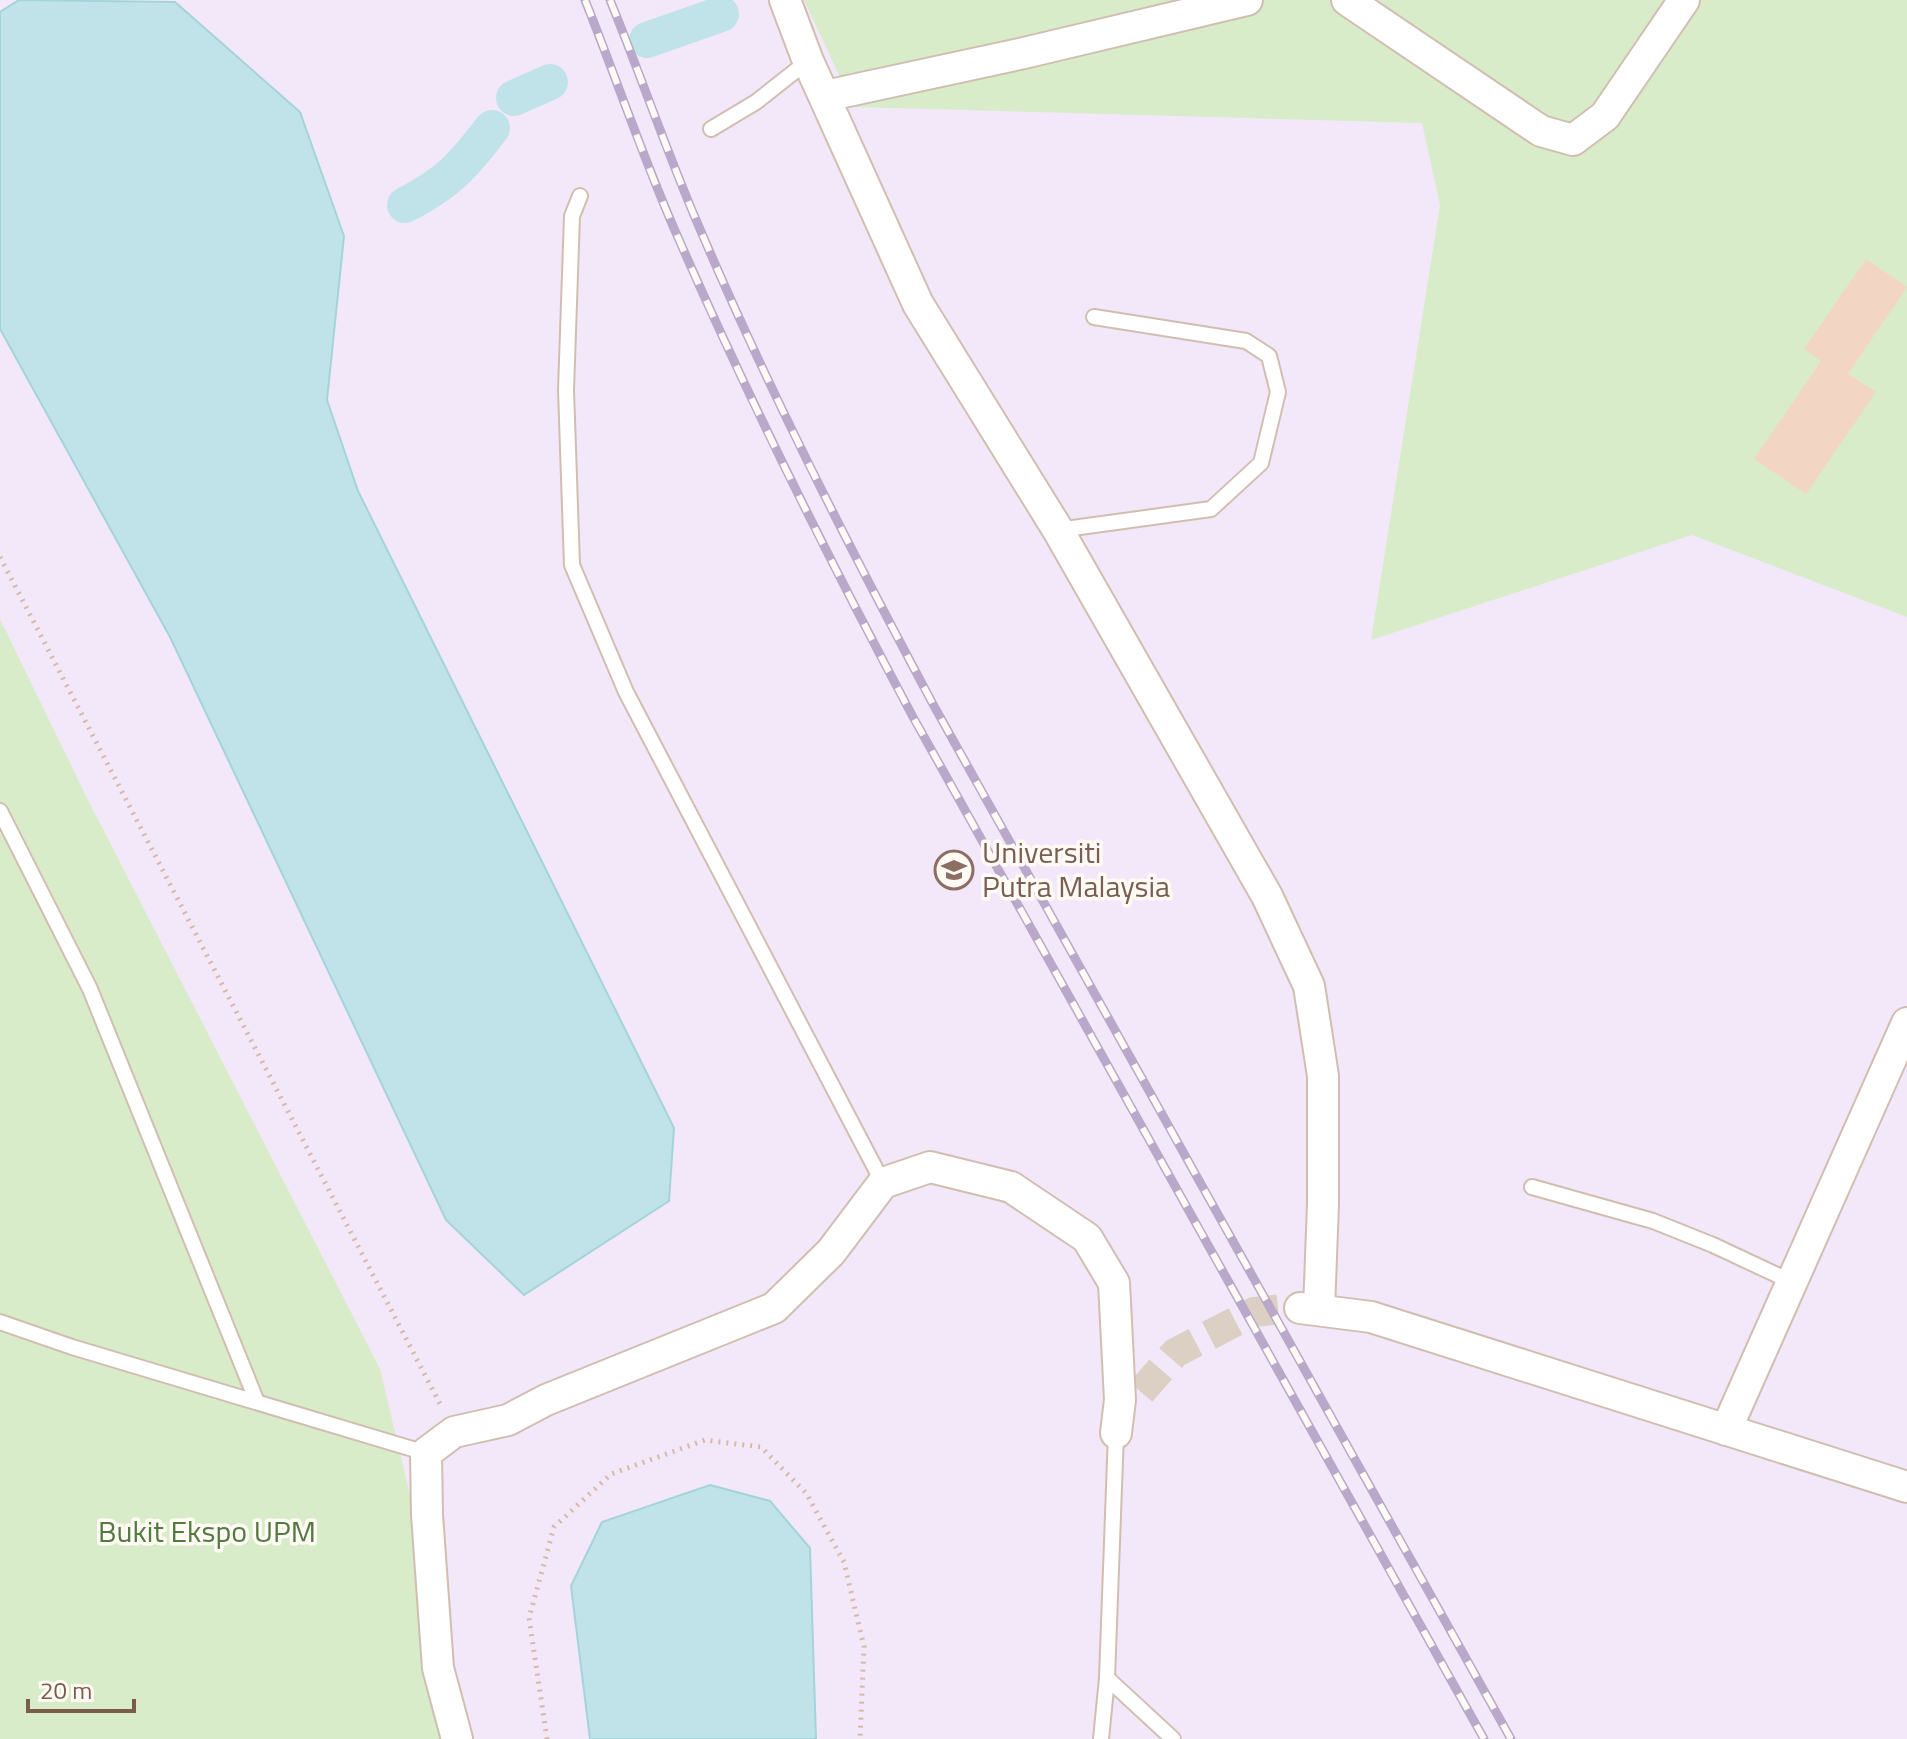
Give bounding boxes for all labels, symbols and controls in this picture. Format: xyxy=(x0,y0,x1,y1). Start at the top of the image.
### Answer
place label: Universiti Putra Malaysia xyxy=(982,829,1170,909)
school or university icon: Universiti Putra Malaysia xyxy=(933,849,975,891)
park label: Bukit Ekspo UPM xyxy=(98,1508,316,1554)
scale bar xyxy=(28,1663,134,1713)
text: 20 m xyxy=(40,1672,92,1708)

